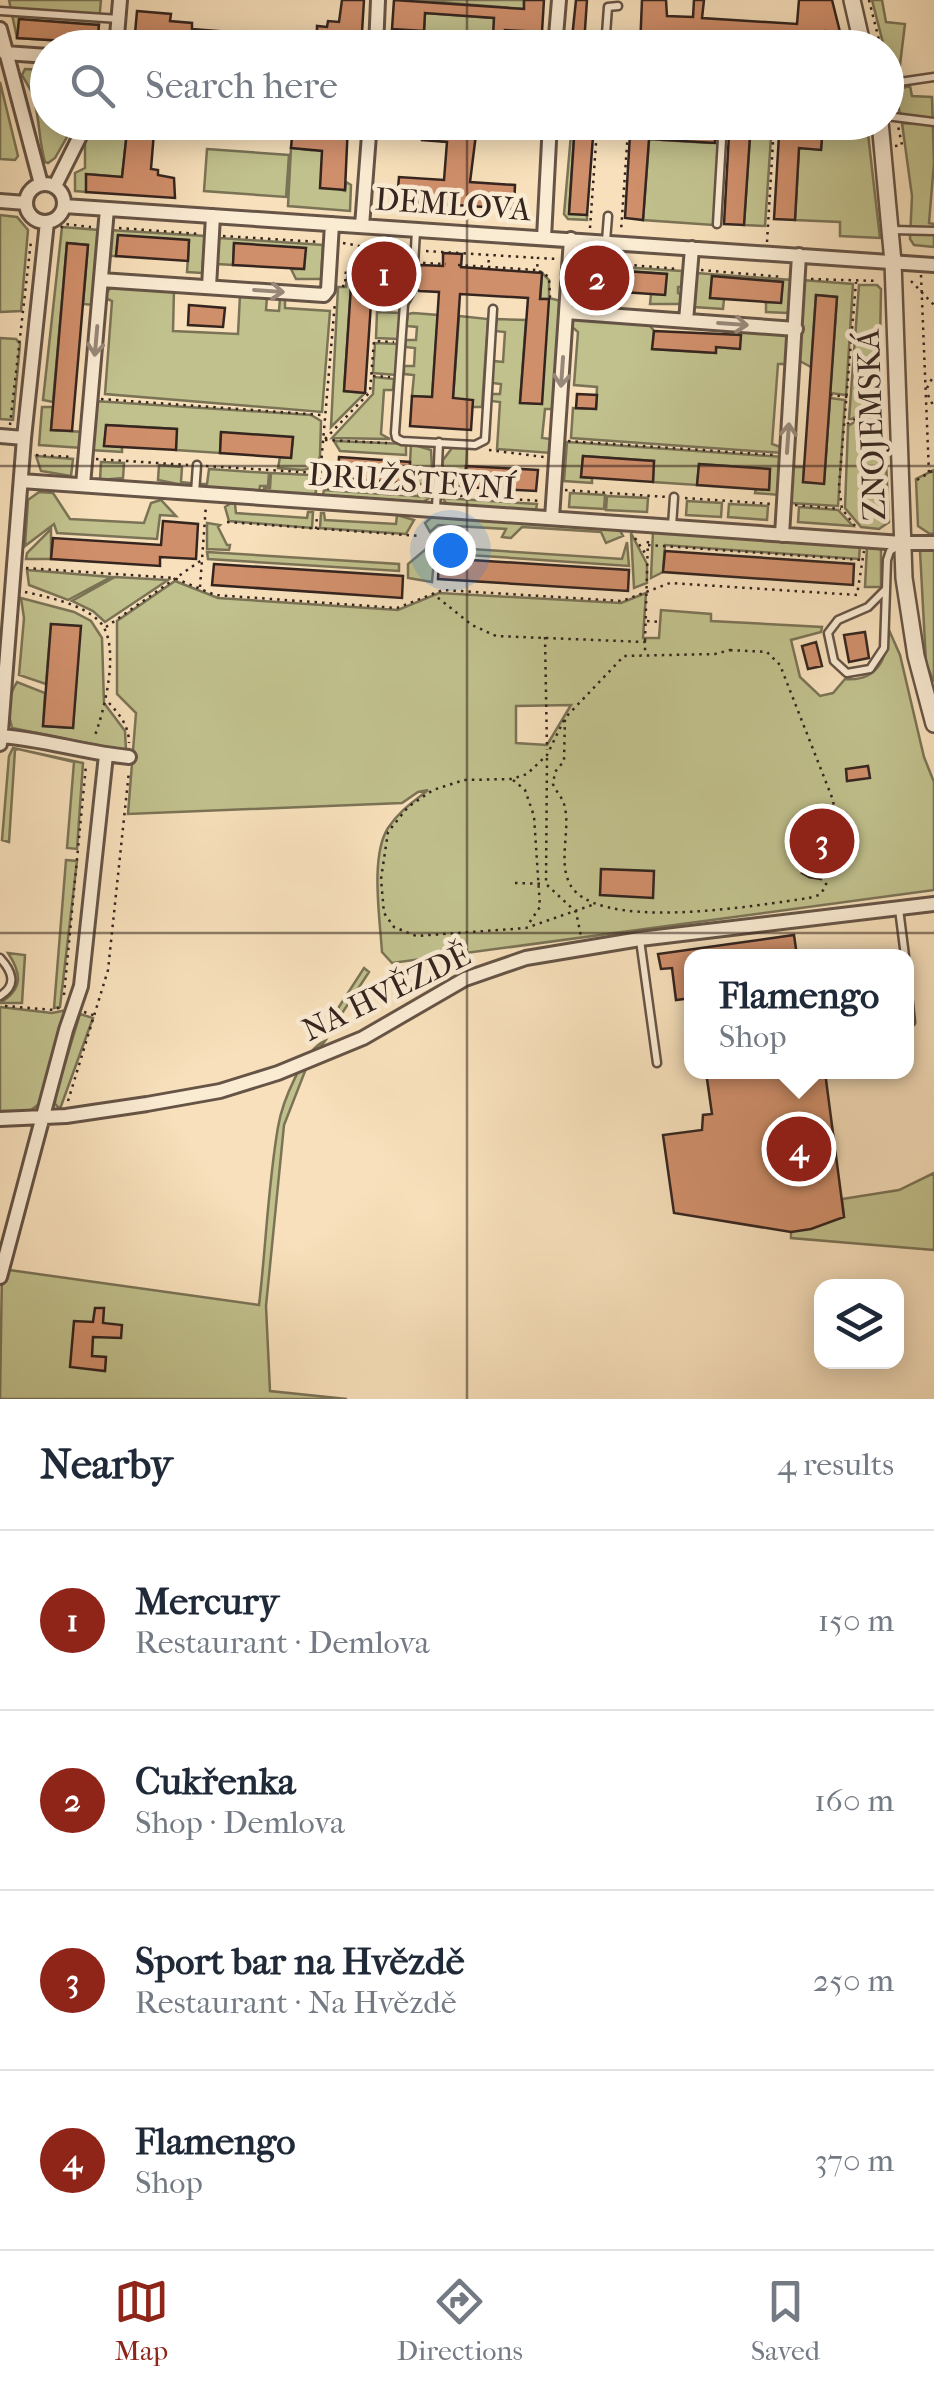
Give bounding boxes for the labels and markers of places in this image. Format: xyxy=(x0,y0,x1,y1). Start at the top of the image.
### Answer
pin: 1 xyxy=(352,236,416,312)
pin: 2 xyxy=(564,240,630,316)
pin: 3 xyxy=(790,804,854,878)
pin: 4 xyxy=(766,1112,832,1186)

